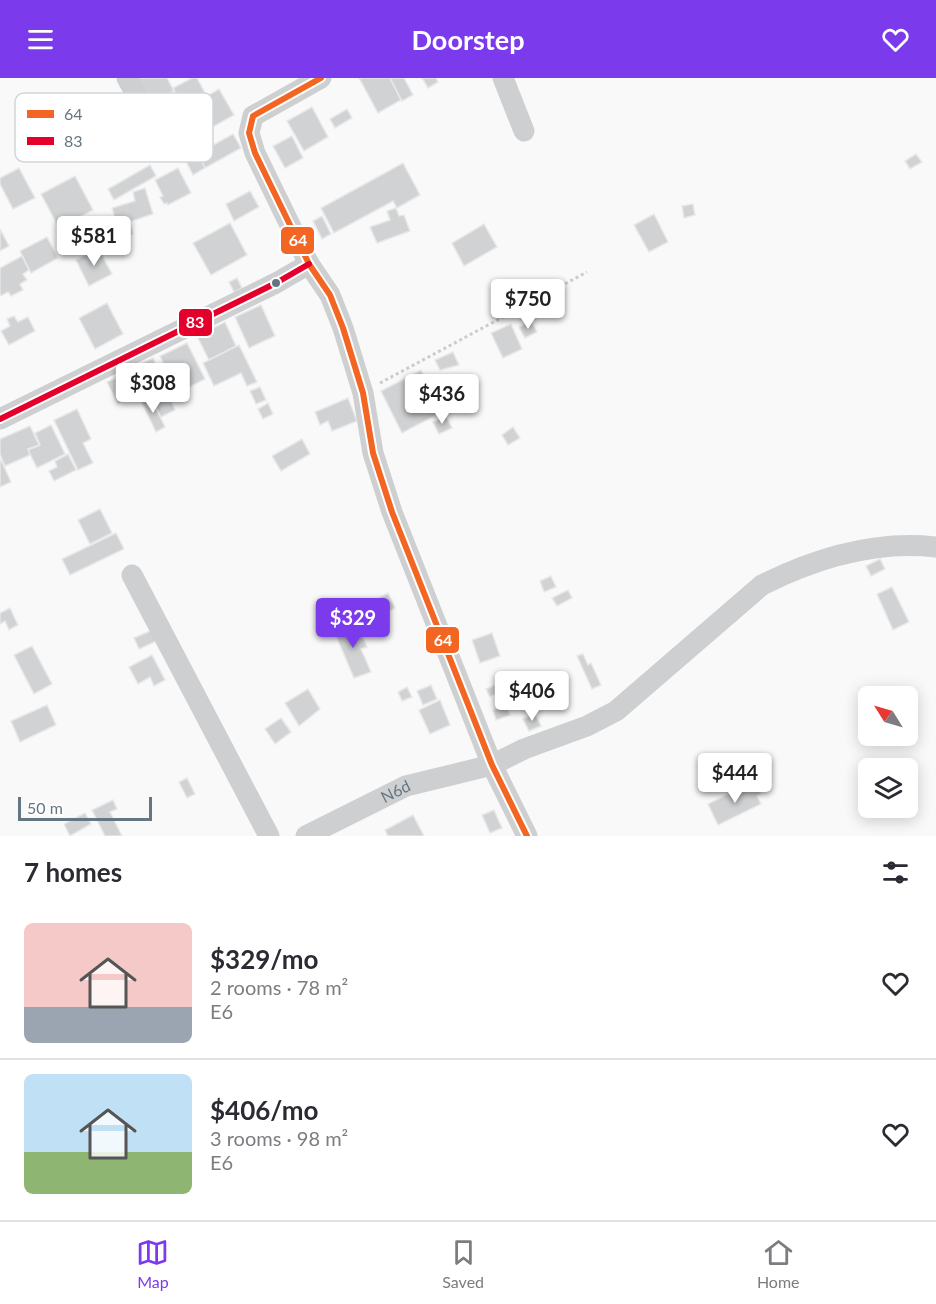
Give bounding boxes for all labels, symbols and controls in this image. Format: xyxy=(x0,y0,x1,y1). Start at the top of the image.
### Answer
icon: menu xyxy=(24,23,57,56)
text: Doorstep xyxy=(412,23,524,56)
icon: heart xyxy=(879,23,912,56)
legend xyxy=(15,93,213,162)
text: 64 xyxy=(64,104,83,123)
text: 83 xyxy=(64,131,83,150)
pin: $581 xyxy=(58,216,130,267)
text: $581 xyxy=(71,223,117,247)
line badge: 64 xyxy=(280,226,315,255)
text: 64 xyxy=(289,230,307,249)
unlabelled marker xyxy=(270,277,282,289)
pin: $750 xyxy=(492,279,564,330)
text: $750 xyxy=(505,286,551,310)
line badge: 83 xyxy=(178,308,213,337)
text: 83 xyxy=(186,312,204,331)
pin: $308 xyxy=(117,363,189,414)
text: $308 xyxy=(130,370,176,394)
pin: $436 xyxy=(406,374,478,425)
text: $436 xyxy=(419,381,465,405)
pin: $329 xyxy=(317,598,389,649)
text: $329 xyxy=(330,605,376,629)
line badge: 64 xyxy=(425,626,460,654)
text: 64 xyxy=(434,630,452,649)
pin: $406 xyxy=(496,671,568,722)
text: $406 xyxy=(509,678,555,702)
north arrow xyxy=(858,686,918,746)
map controls xyxy=(858,686,918,818)
pin: $444 xyxy=(699,753,771,804)
button: layers xyxy=(858,758,918,818)
text: $444 xyxy=(712,760,758,784)
street label: N6d xyxy=(377,776,413,806)
scale bar xyxy=(18,794,152,822)
text: 50 m xyxy=(27,798,63,817)
text: 7 homes xyxy=(24,856,122,888)
icon: filters xyxy=(879,856,912,889)
text: $329/mo xyxy=(210,943,318,975)
icon: home xyxy=(72,947,144,1019)
icon: heart xyxy=(879,967,912,1000)
text: 2 rooms · 78 m² xyxy=(210,975,348,999)
text: E6 xyxy=(210,999,233,1023)
text: $406/mo xyxy=(210,1094,318,1126)
icon: home xyxy=(72,1098,144,1170)
icon: heart xyxy=(879,1118,912,1151)
text: 3 rooms · 98 m² xyxy=(210,1126,348,1150)
text: E6 xyxy=(210,1150,233,1174)
tab: Map xyxy=(136,1236,169,1291)
tab: Saved xyxy=(442,1236,484,1291)
tab: Home xyxy=(757,1236,800,1291)

